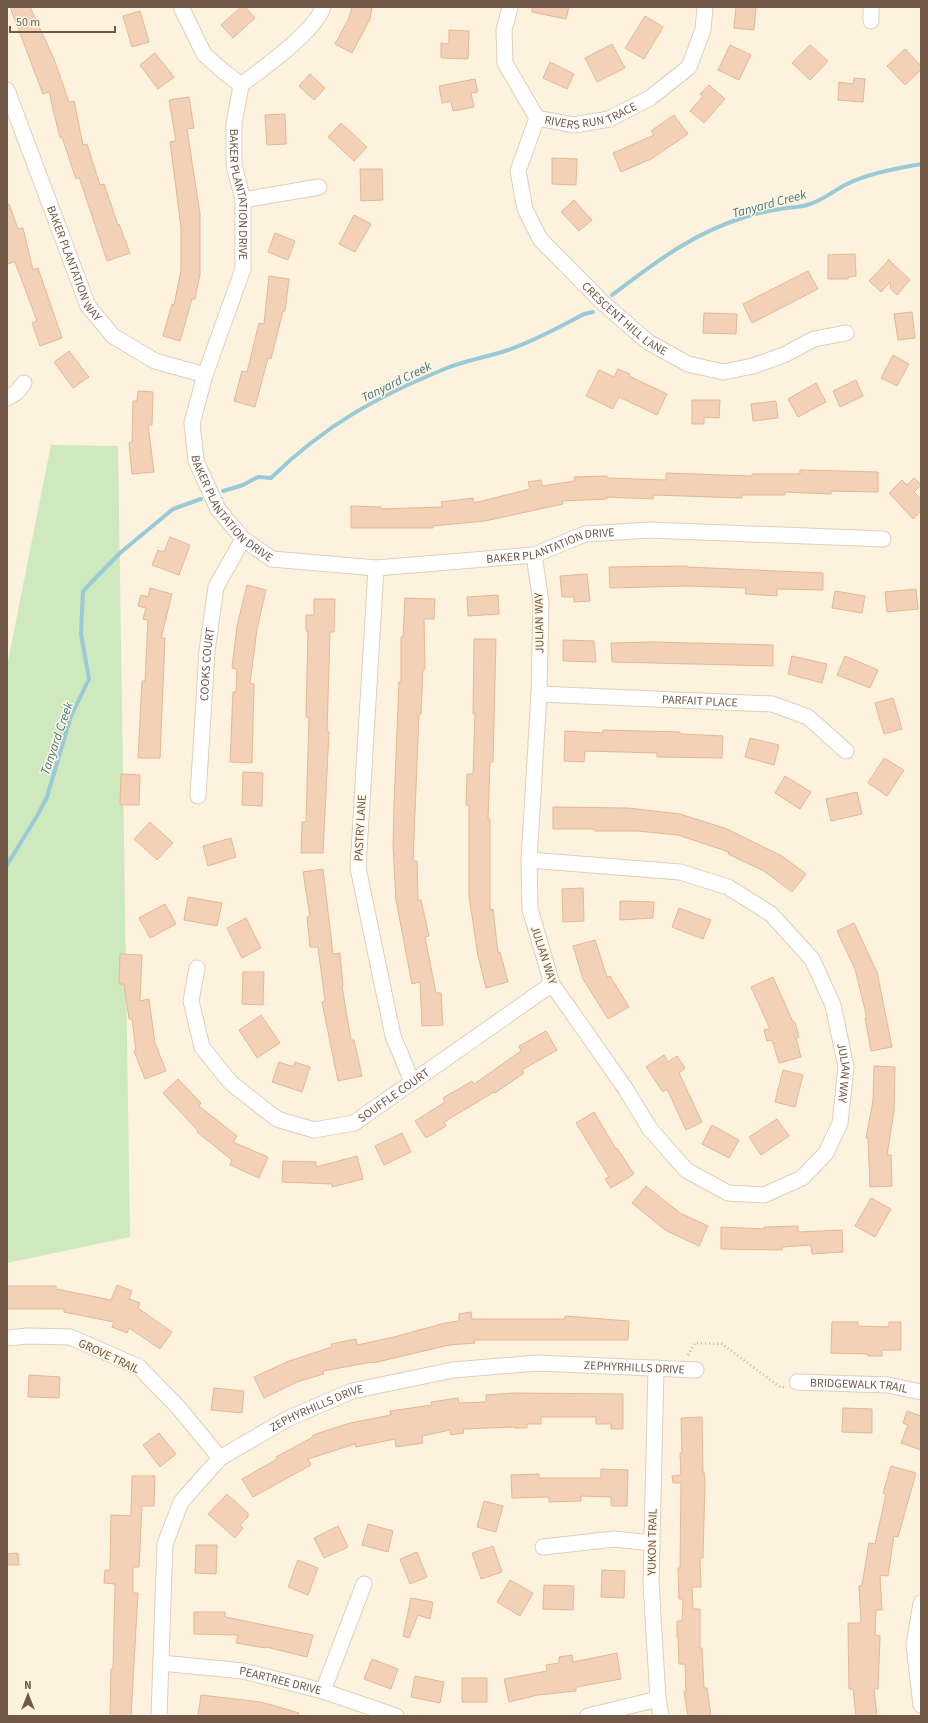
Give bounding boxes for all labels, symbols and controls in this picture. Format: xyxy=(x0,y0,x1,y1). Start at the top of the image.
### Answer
scale bar xyxy=(10,8,115,34)
text: 50 m xyxy=(16,14,40,31)
street label: RIVERS RUN TRACE xyxy=(543,98,640,134)
street label: BAKER PLANTATION DRIVE xyxy=(225,129,252,260)
water label: Tanyard Creek xyxy=(730,185,809,223)
street label: BAKER PLANTATION WAY xyxy=(42,203,105,325)
street label: CRESCENT HILL LANE xyxy=(578,278,670,360)
water label: Tanyard Creek xyxy=(358,357,435,407)
street label: BAKER PLANTATION DRIVE xyxy=(186,454,276,566)
street label: BAKER PLANTATION DRIVE xyxy=(486,524,615,568)
street label: JULIAN WAY xyxy=(530,592,549,653)
street label: COOKS COURT xyxy=(196,626,219,701)
street label: PARFAIT PLACE xyxy=(662,691,738,712)
water label: Tanyard Creek xyxy=(36,699,78,777)
street label: PASTRY LANE xyxy=(350,794,371,862)
street label: JULIAN WAY xyxy=(526,924,561,987)
street label: JULIAN WAY xyxy=(832,1041,854,1104)
street label: SOUFFLE COURT xyxy=(355,1064,434,1127)
street label: GROVE TRAIL xyxy=(75,1335,142,1378)
street label: ZEPHYRHILLS DRIVE xyxy=(583,1357,685,1378)
street label: BRIDGEWALK TRAIL xyxy=(810,1374,909,1398)
street label: ZEPHYRHILLS DRIVE xyxy=(267,1381,365,1436)
street label: YUKON TRAIL xyxy=(643,1508,662,1577)
street label: PEARTREE DRIVE xyxy=(238,1663,323,1699)
north arrow xyxy=(8,1675,48,1715)
text: N xyxy=(24,1678,32,1693)

